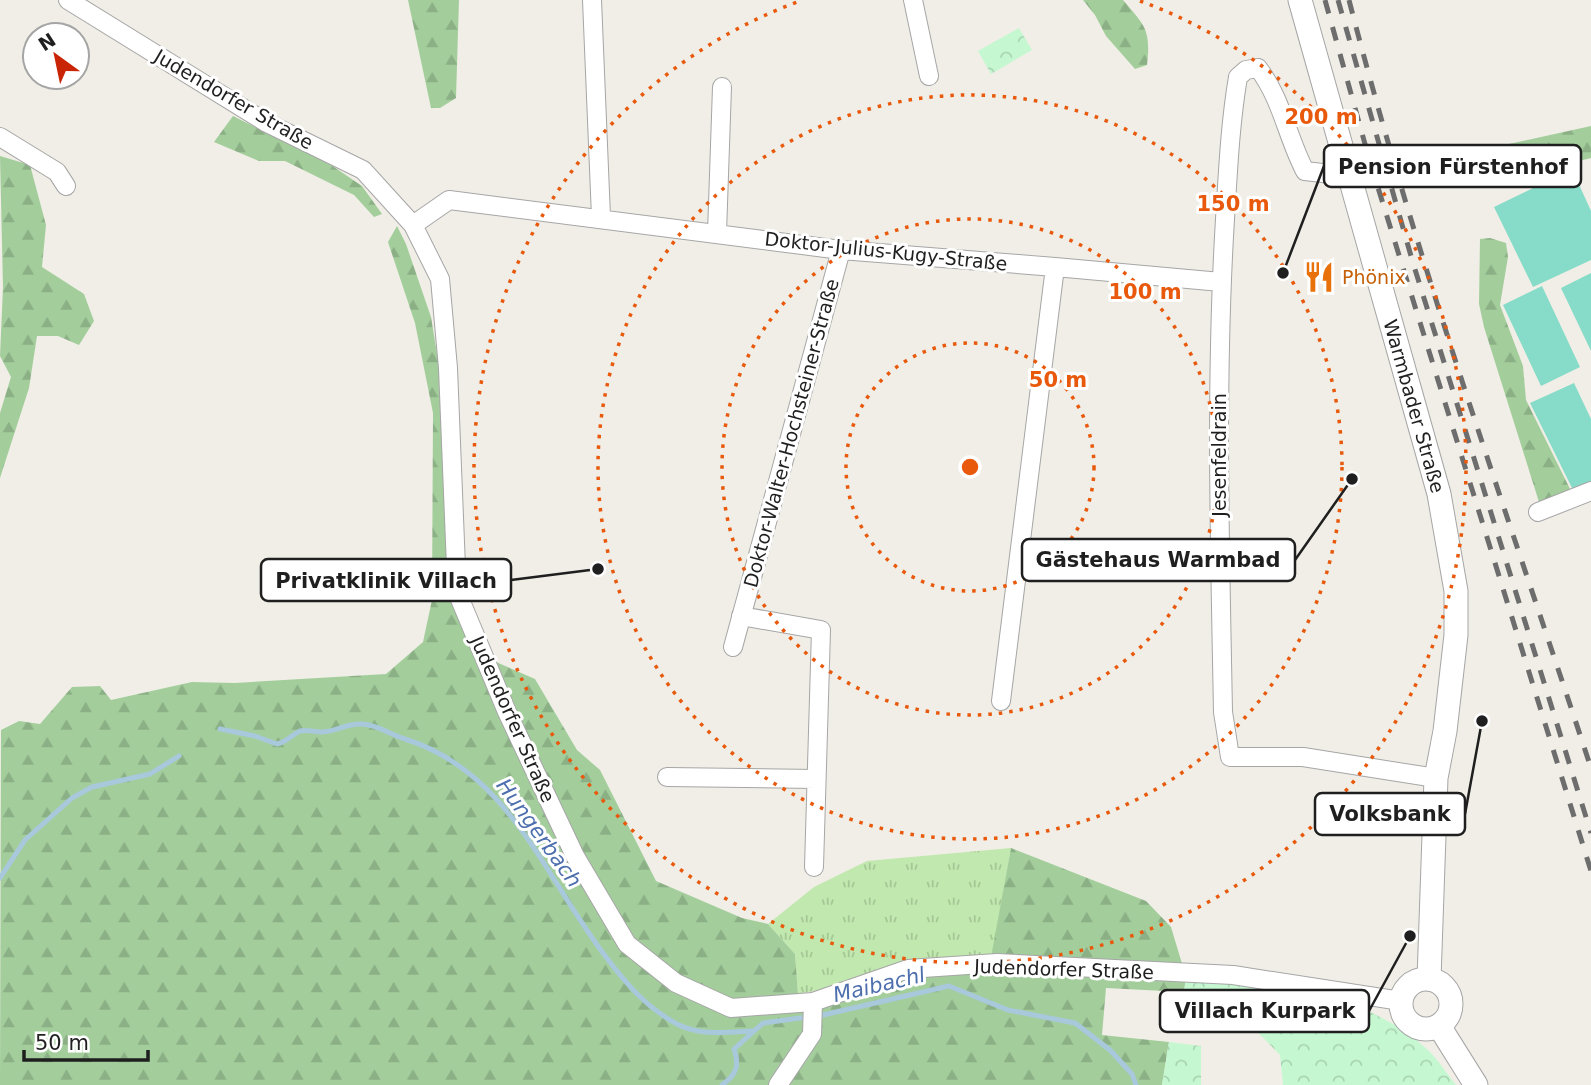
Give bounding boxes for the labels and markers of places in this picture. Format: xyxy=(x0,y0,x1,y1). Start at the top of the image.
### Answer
callout: Pension Fürstenhof xyxy=(1324,145,1581,187)
restaurant icon: Phönix xyxy=(1302,260,1336,294)
place label: Phönix xyxy=(1342,266,1406,288)
centre of rings xyxy=(958,455,982,479)
callout: Gästehaus Warmbad xyxy=(1022,539,1295,581)
callout: Privatklinik Villach xyxy=(261,559,511,601)
callout: Volksbank xyxy=(1315,793,1465,835)
callout: Villach Kurpark xyxy=(1160,990,1369,1032)

